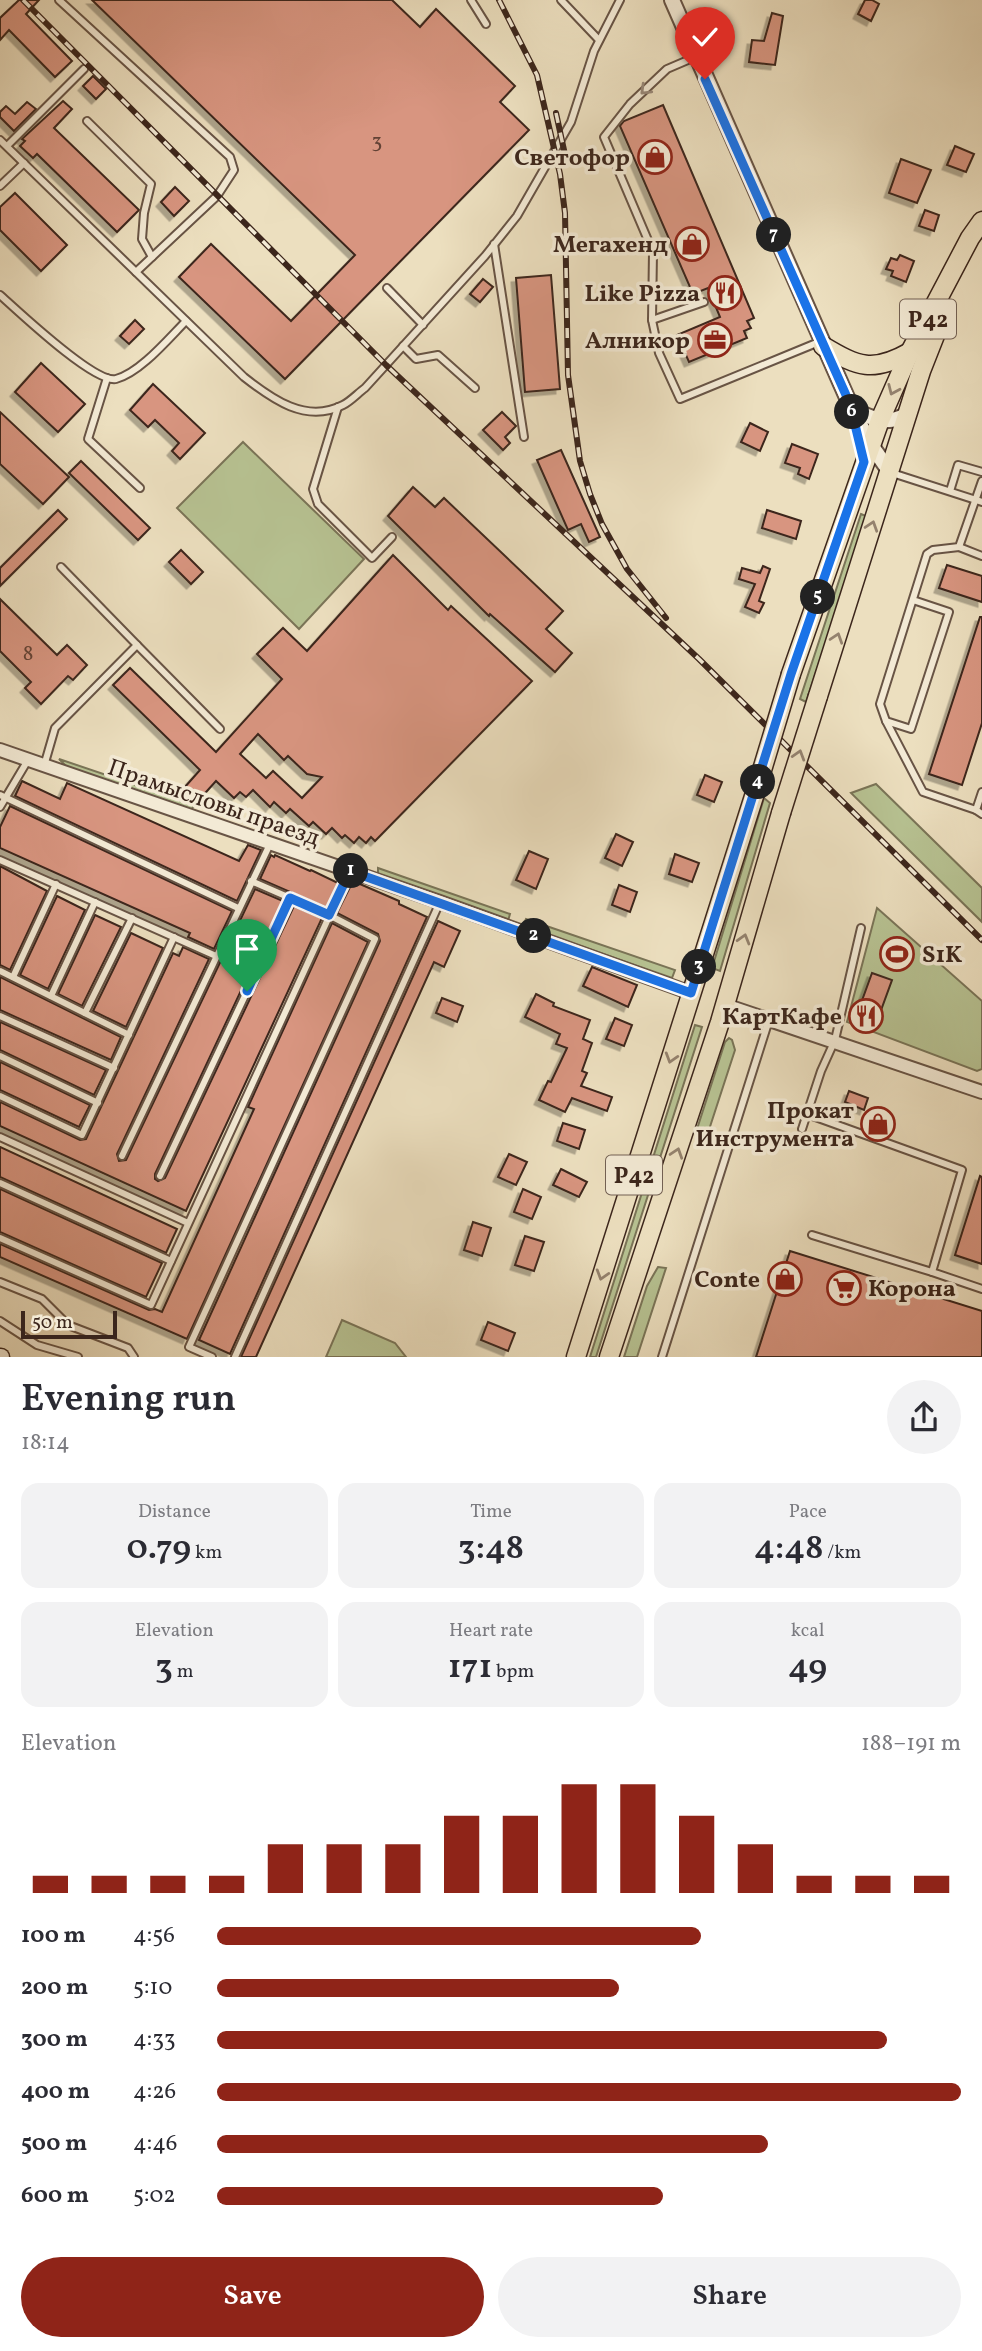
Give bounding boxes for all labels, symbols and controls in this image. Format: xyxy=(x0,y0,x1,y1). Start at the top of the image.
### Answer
pin xyxy=(675,7,735,79)
icon: check xyxy=(686,18,724,56)
one-way arrow xyxy=(640,82,653,95)
house number: 3 xyxy=(372,127,382,156)
shop icon: Светофор xyxy=(636,138,674,176)
place label: Светофор xyxy=(514,142,630,176)
pin: 7 xyxy=(756,218,792,252)
text: 7 xyxy=(769,221,778,247)
shop icon: Мегахенд xyxy=(673,225,711,263)
place label: Мегахенд xyxy=(553,229,668,263)
restaurant icon: Like Pizza xyxy=(706,274,744,312)
place label: Like Pizza xyxy=(584,278,700,312)
road number: Р42 xyxy=(900,300,956,338)
office icon: Алникор xyxy=(696,321,734,359)
place label: Алникор xyxy=(585,325,690,359)
one-way arrow xyxy=(887,382,901,395)
pin: 6 xyxy=(834,394,870,430)
text: 6 xyxy=(846,398,857,424)
one-way arrow xyxy=(864,520,879,532)
pin: 5 xyxy=(800,580,836,614)
text: 5 xyxy=(813,583,822,609)
one-way arrow xyxy=(828,632,843,644)
house number: 8 xyxy=(23,640,33,669)
one-way arrow xyxy=(791,749,806,761)
street label: Прамысловы праезд xyxy=(103,752,324,856)
pin: 4 xyxy=(740,764,776,800)
text: 4 xyxy=(752,768,763,794)
pin: 1 xyxy=(334,854,368,888)
text: 1 xyxy=(347,857,354,883)
pin: 2 xyxy=(516,918,552,954)
pin xyxy=(217,919,277,991)
text: 2 xyxy=(529,922,538,948)
icon: arrive xyxy=(228,930,266,968)
one-way arrow xyxy=(736,933,751,945)
sports icon: S1K xyxy=(878,935,916,973)
place label: S1K xyxy=(922,939,963,973)
pin: 3 xyxy=(682,950,716,984)
text: 3 xyxy=(694,953,703,979)
restaurant icon: КартКафе xyxy=(847,997,885,1035)
place label: КартКафе xyxy=(722,1001,842,1035)
one-way arrow xyxy=(664,1051,679,1063)
place label: Прокат Инструмента xyxy=(696,1095,854,1157)
shop icon: Прокат Инструмента xyxy=(859,1105,897,1143)
one-way arrow xyxy=(669,1147,683,1159)
road number: Р42 xyxy=(606,1156,662,1194)
shop icon: Conte xyxy=(766,1260,804,1298)
place label: Conte xyxy=(694,1264,760,1298)
one-way arrow xyxy=(596,1268,611,1280)
supermarket icon: Корона xyxy=(825,1269,863,1307)
place label: Корона xyxy=(868,1273,956,1307)
scale bar xyxy=(21,1308,117,1340)
text: 50 m xyxy=(32,1310,73,1336)
text: Evening run xyxy=(21,1374,236,1427)
button: share xyxy=(887,1380,961,1454)
text: 18:14 xyxy=(21,1427,70,1459)
text: Distance xyxy=(138,1499,211,1525)
text: Time xyxy=(470,1499,512,1525)
text: Pace xyxy=(789,1499,827,1525)
text: 0.79 xyxy=(126,1525,191,1573)
text: 3:48 xyxy=(458,1525,524,1573)
text: 4:48 xyxy=(754,1525,824,1573)
text: km xyxy=(191,1540,222,1566)
text: /km xyxy=(824,1540,861,1566)
text: Elevation xyxy=(135,1618,214,1644)
text: Heart rate xyxy=(449,1618,533,1644)
text: kcal xyxy=(791,1618,825,1644)
text: 3 xyxy=(155,1644,173,1692)
text: 171 xyxy=(448,1644,492,1692)
text: 49 xyxy=(788,1644,827,1692)
text: m xyxy=(173,1659,194,1685)
text: bpm xyxy=(492,1659,534,1685)
text: Elevation xyxy=(21,1728,117,1760)
text: 188–191 m xyxy=(861,1728,961,1760)
text: 100 m xyxy=(21,1920,86,1952)
text: 4:56 xyxy=(133,1920,175,1952)
text: 200 m xyxy=(21,1972,88,2004)
text: 5:10 xyxy=(133,1972,172,2004)
text: 300 m xyxy=(21,2024,88,2056)
text: 4:33 xyxy=(133,2024,176,2056)
text: 400 m xyxy=(21,2076,90,2108)
text: 4:26 xyxy=(133,2076,176,2108)
text: 500 m xyxy=(21,2128,87,2160)
text: 4:46 xyxy=(133,2128,177,2160)
text: 600 m xyxy=(21,2180,89,2212)
text: 5:02 xyxy=(133,2180,176,2212)
button: Save xyxy=(21,2257,484,2337)
button: Share xyxy=(498,2257,961,2337)

